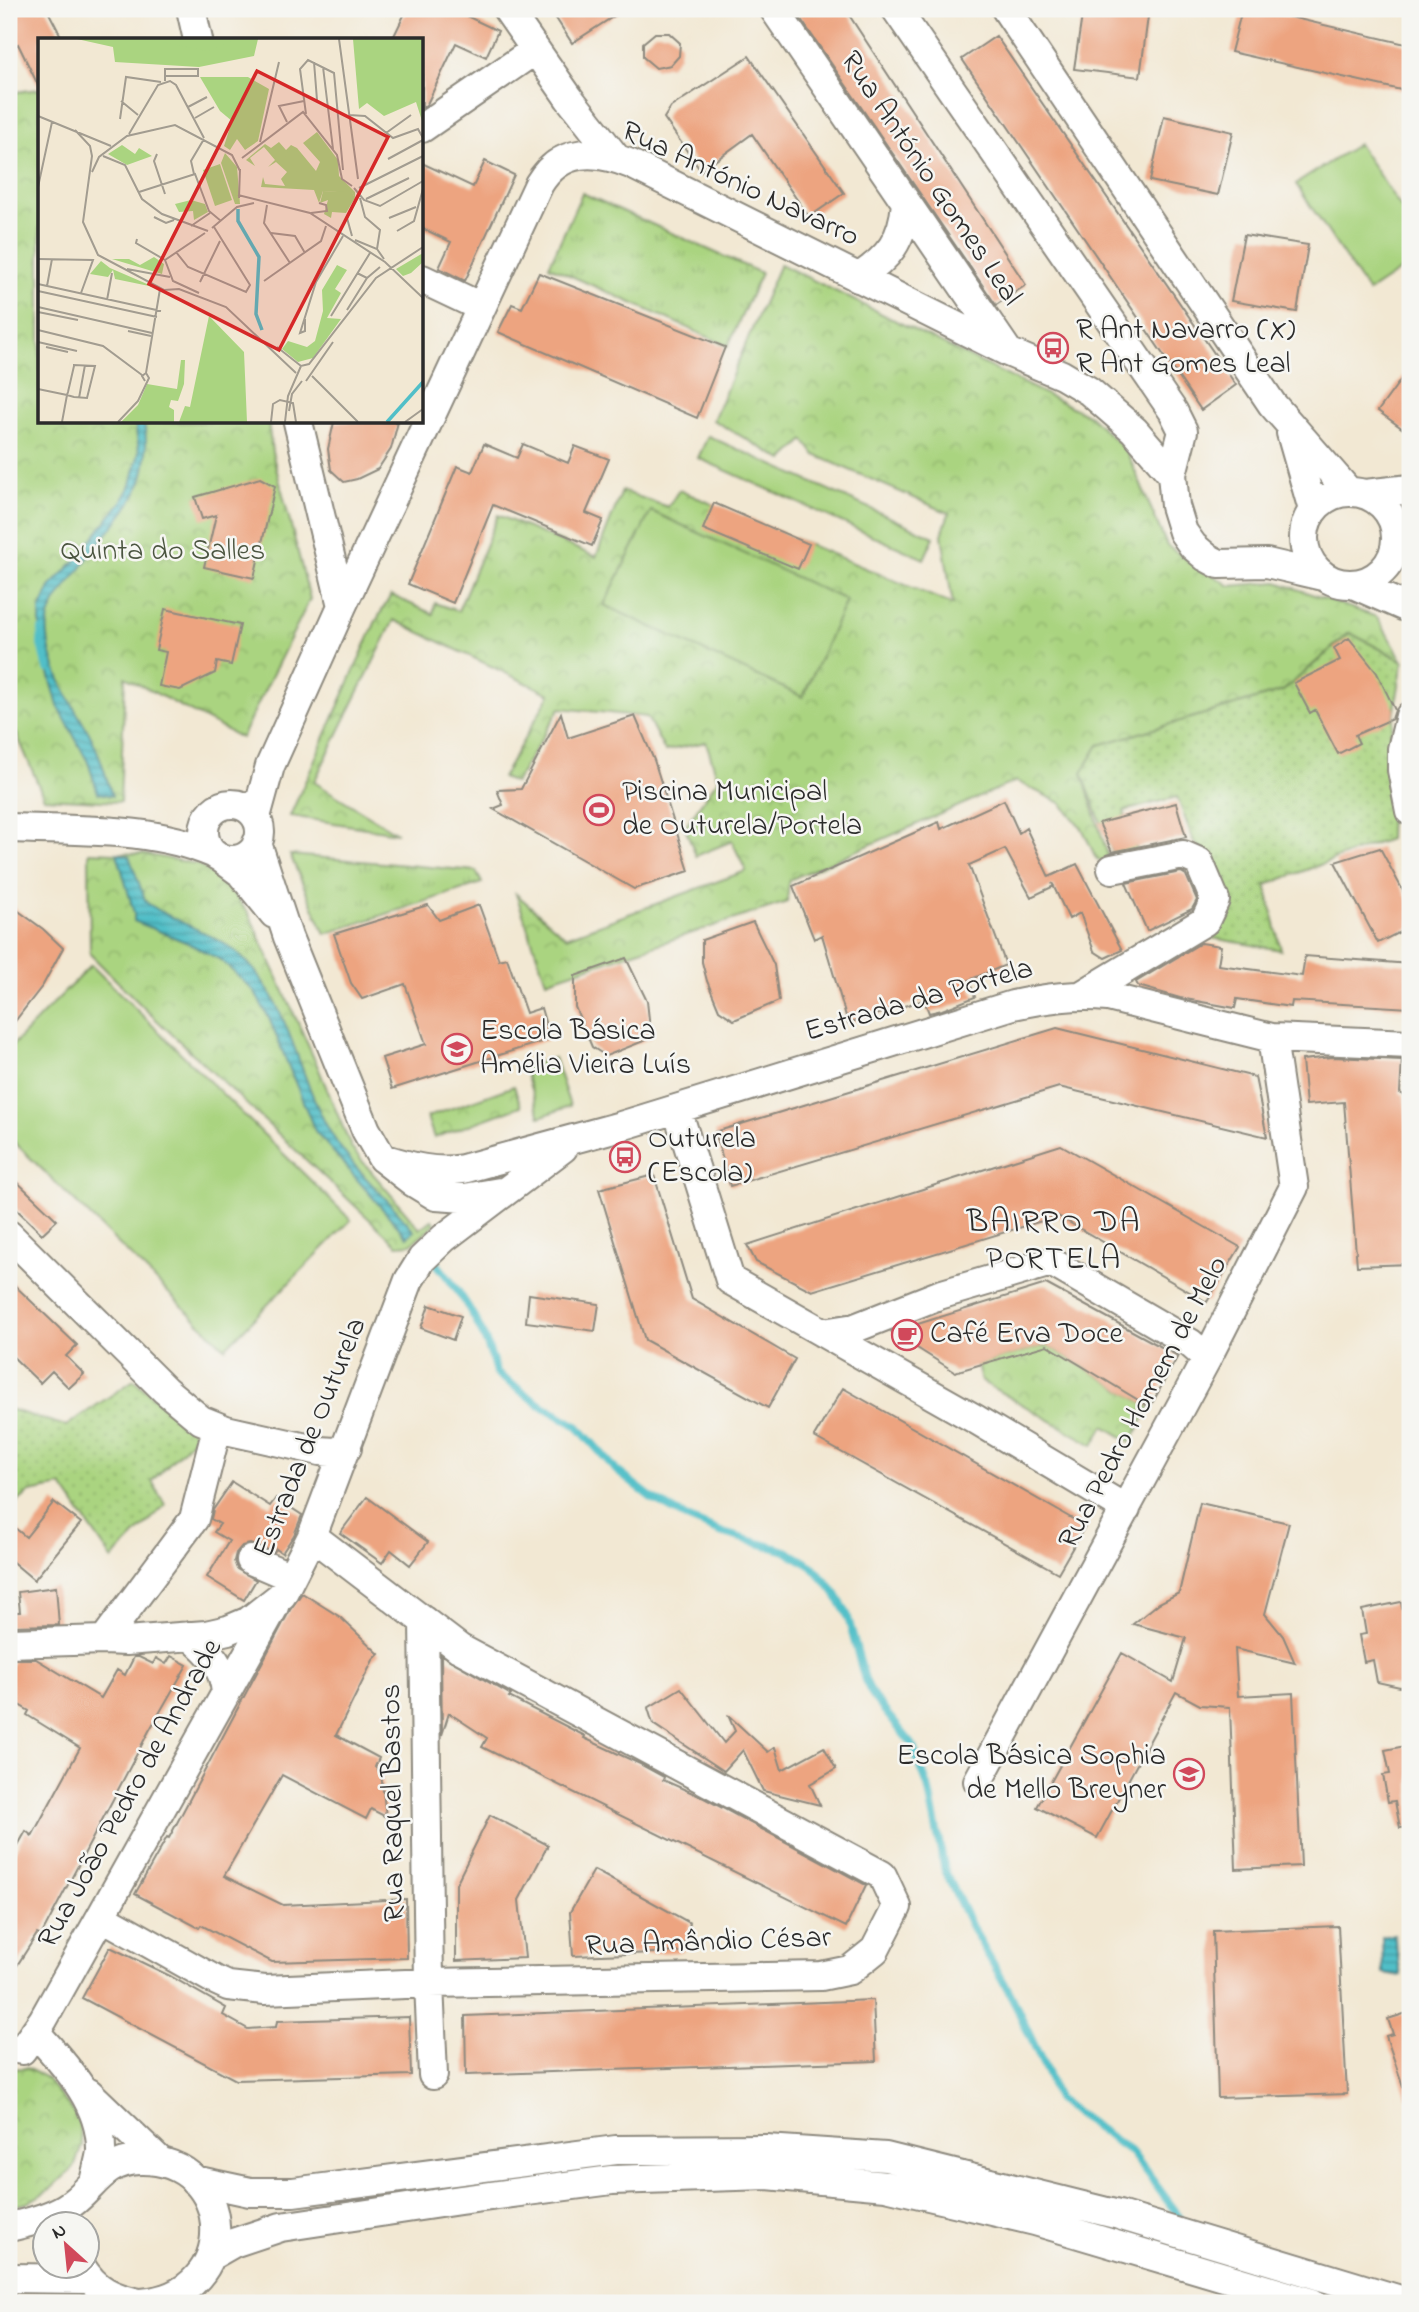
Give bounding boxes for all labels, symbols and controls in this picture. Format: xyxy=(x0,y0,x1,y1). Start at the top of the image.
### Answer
inset map xyxy=(38,38,424,424)
street label: Rua António Gomes Leal xyxy=(828,43,1032,315)
street label: Rua António Navarro xyxy=(614,111,866,259)
place label: R Ant Navarro (X) R Ant Gomes Leal xyxy=(1076,309,1296,387)
bus stop icon: R Ant Navarro (X) R Ant Gomes Leal xyxy=(1036,331,1070,365)
park label: Quinta do Salles xyxy=(61,530,265,574)
place label: Piscina Municipal de Outurela/Portela xyxy=(622,771,862,849)
sports icon: Piscina Municipal de Outurela/Portela xyxy=(582,793,616,827)
street label: Estrada da Portela xyxy=(800,947,1038,1055)
place label: Escola Básica Amélia Vieira Luís xyxy=(480,1010,691,1088)
school or university icon: Escola Básica Amélia Vieira Luís xyxy=(440,1032,474,1066)
place label: Outurela (Escola) xyxy=(648,1118,756,1196)
bus stop icon: Outurela (Escola) xyxy=(608,1140,642,1174)
district label: BAIRRO DA PORTELA xyxy=(966,1200,1141,1284)
street label: Rua Pedro Homem de Melo xyxy=(1048,1249,1240,1557)
street label: Estrada de Outurela xyxy=(243,1311,379,1565)
place label: Café Erva Doce xyxy=(930,1313,1123,1357)
cafe icon: Café Erva Doce xyxy=(890,1318,924,1352)
street label: Rua João Pedro de Andrade xyxy=(27,1631,235,1957)
street label: Rua Raquel Bastos xyxy=(370,1683,418,1923)
place label: Escola Básica Sophia de Mello Breyner xyxy=(897,1735,1167,1813)
school or university icon: Escola Básica Sophia de Mello Breyner xyxy=(1172,1757,1206,1791)
street label: Rua Amândio César xyxy=(584,1917,832,1969)
north arrow xyxy=(32,2210,102,2280)
text: N xyxy=(48,2217,71,2247)

